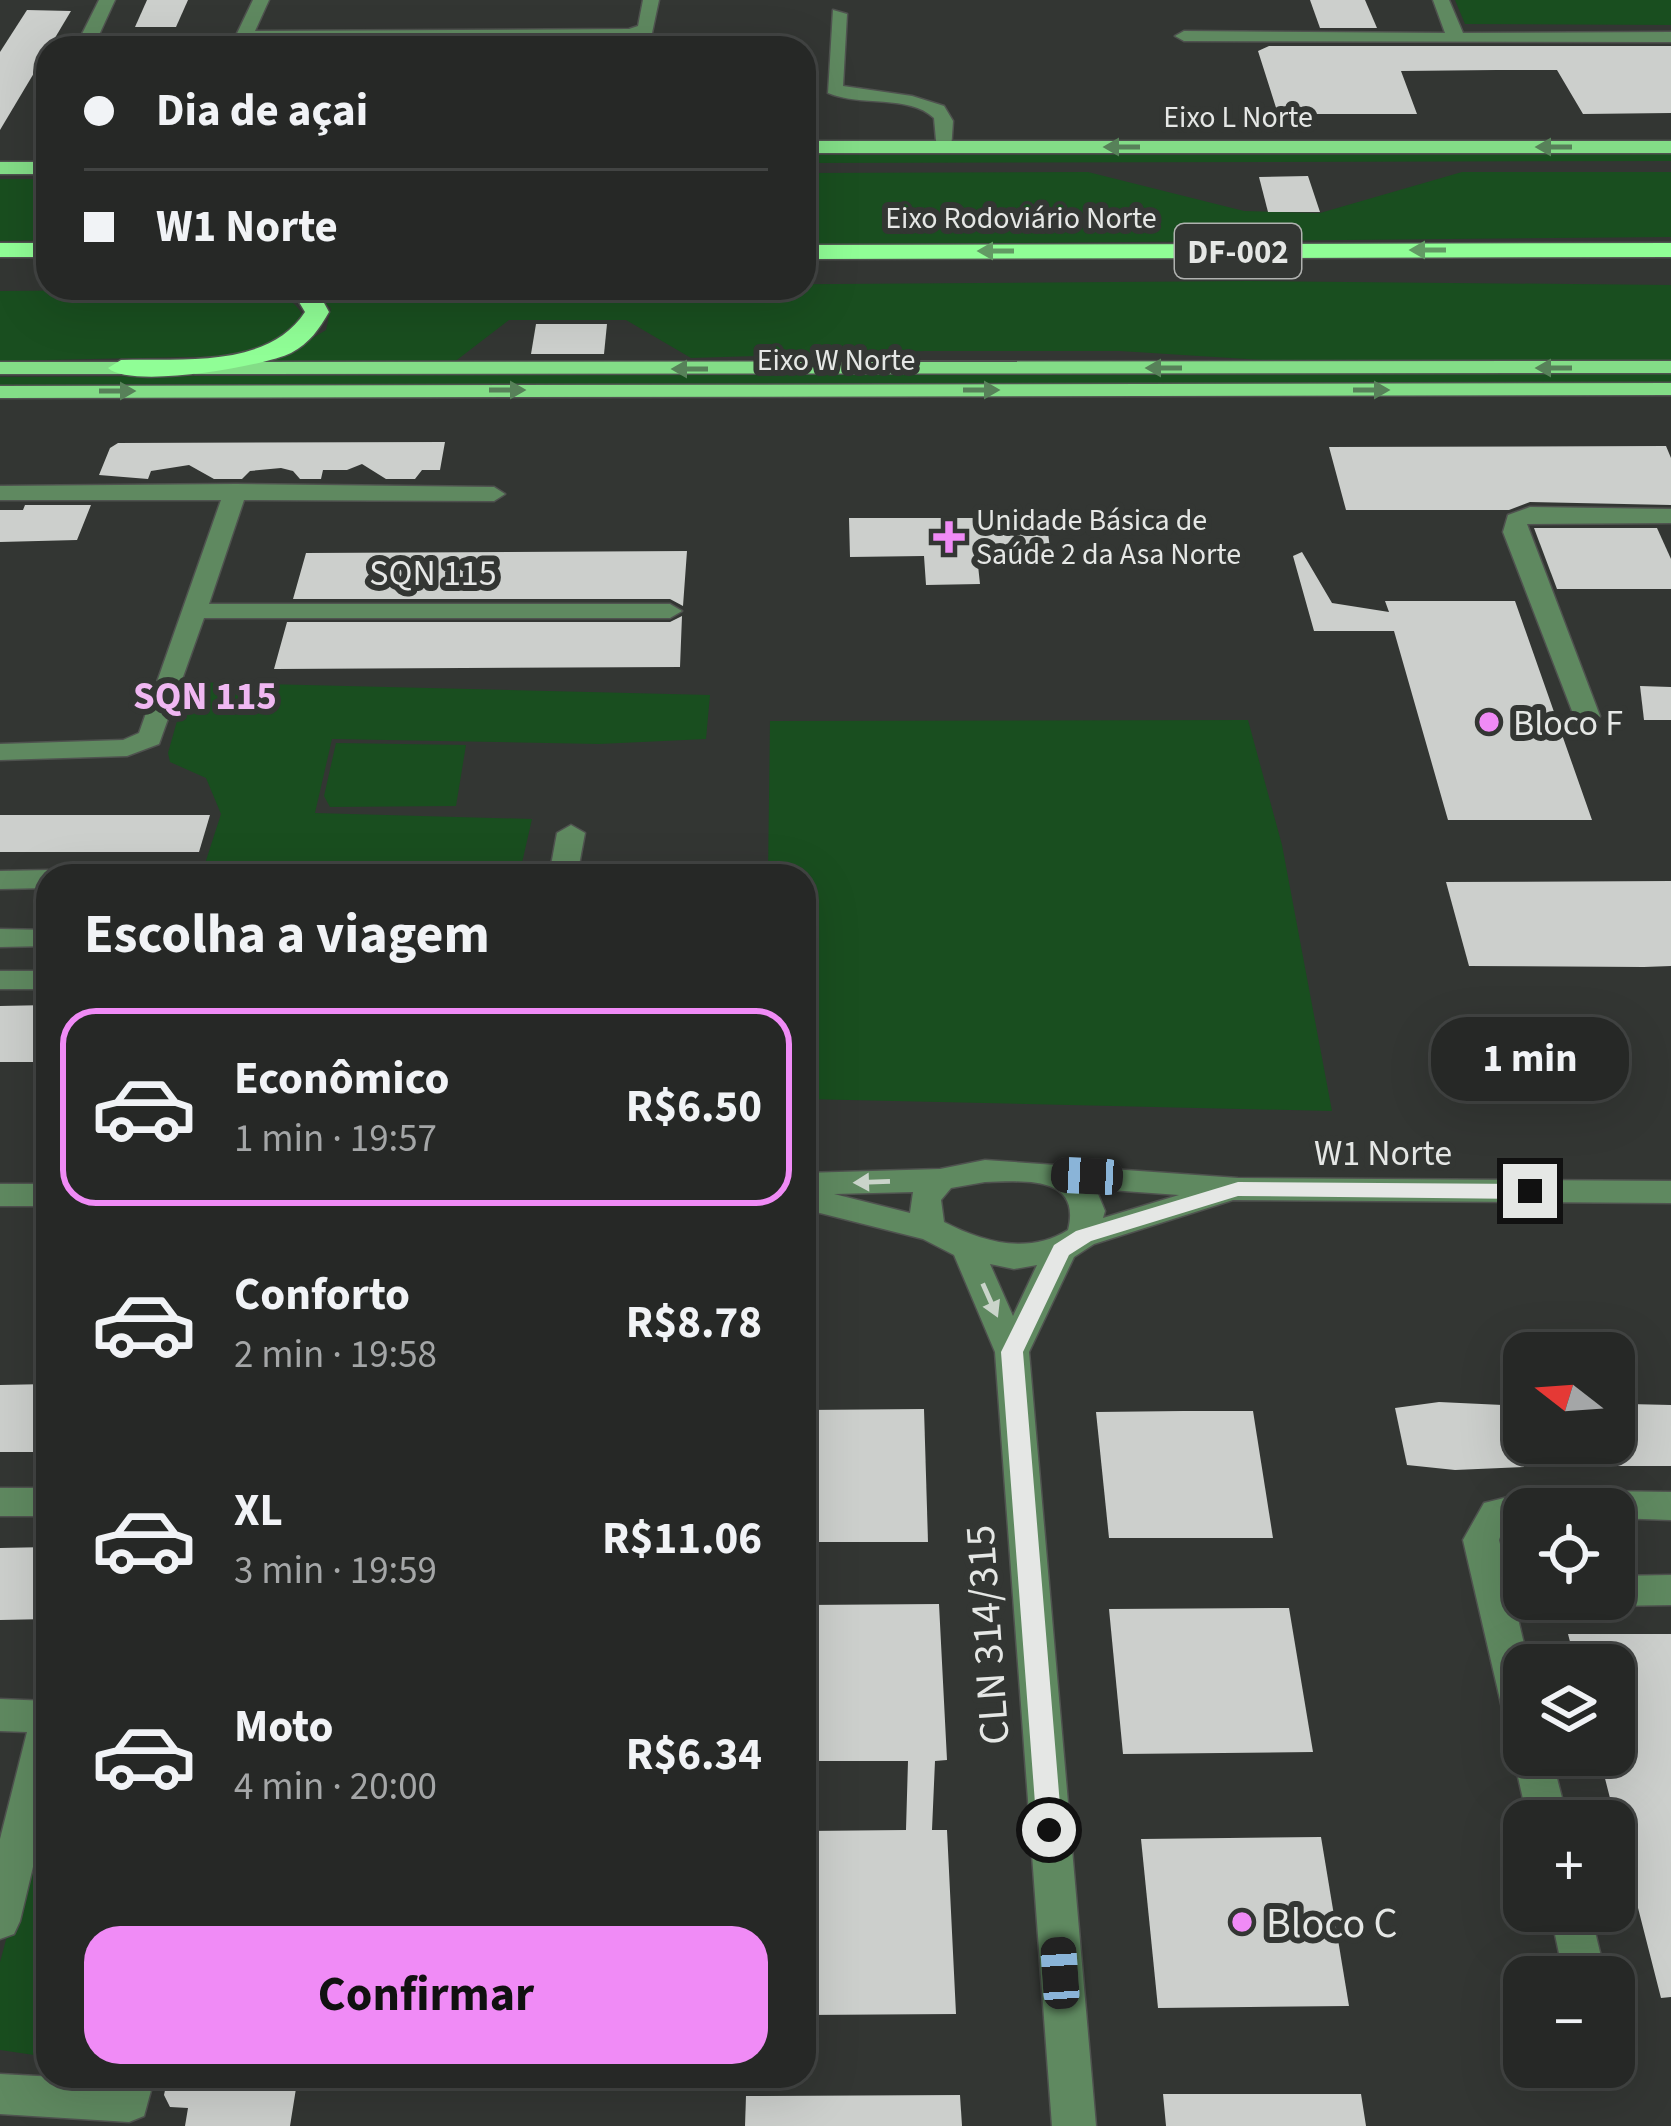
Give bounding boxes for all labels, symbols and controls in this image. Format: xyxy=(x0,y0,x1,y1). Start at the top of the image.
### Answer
text: Dia de açai xyxy=(156,79,368,143)
street label: Eixo L Norte xyxy=(1163,96,1313,139)
one-way arrow xyxy=(1102,137,1140,157)
one-way arrow xyxy=(1534,137,1572,157)
text: W1 Norte xyxy=(156,195,338,259)
street label: Eixo Rodoviário Norte xyxy=(885,197,1157,240)
road number: DF-002 xyxy=(1175,224,1301,278)
one-way arrow xyxy=(1408,240,1446,260)
one-way arrow xyxy=(976,241,1014,261)
street label: Eixo W Norte xyxy=(757,339,915,382)
one-way arrow xyxy=(1144,358,1182,378)
one-way arrow xyxy=(1534,358,1572,378)
one-way arrow xyxy=(670,359,708,379)
one-way arrow xyxy=(489,380,527,400)
one-way arrow xyxy=(963,380,1001,400)
one-way arrow xyxy=(1353,380,1391,400)
one-way arrow xyxy=(99,381,137,400)
place label: Unidade Básica de Saúde 2 da Asa Norte xyxy=(976,499,1241,576)
marker: Unidade Básica de Saúde 2 da Asa Norte xyxy=(933,521,965,553)
street label: SQN 115 xyxy=(369,548,497,599)
district label: SQN 115 xyxy=(133,669,277,725)
place label: Bloco F xyxy=(1513,698,1623,749)
marker: Bloco F xyxy=(1476,709,1502,735)
text: Escolha a viagem xyxy=(84,897,490,974)
callout: 1 min xyxy=(1431,1017,1629,1101)
text: 1 min xyxy=(1483,1031,1577,1087)
text: Econômico xyxy=(234,1047,450,1111)
icon: car xyxy=(90,1053,198,1161)
text: R$6.50 xyxy=(626,1075,762,1139)
text: 1 min · 19:57 xyxy=(234,1111,437,1167)
street label: W1 Norte xyxy=(1314,1128,1452,1179)
car xyxy=(1050,1156,1124,1196)
route end xyxy=(1503,1164,1557,1218)
one-way arrow xyxy=(852,1173,890,1192)
text: Conforto xyxy=(234,1263,410,1327)
icon: car xyxy=(90,1269,198,1377)
one-way arrow xyxy=(980,1283,1000,1318)
text: R$8.78 xyxy=(626,1291,762,1355)
text: 2 min · 19:58 xyxy=(234,1327,437,1383)
north arrow xyxy=(1503,1332,1635,1464)
map controls xyxy=(1503,1332,1635,2088)
text: XL xyxy=(234,1479,283,1543)
icon: car xyxy=(90,1485,198,1593)
button: locate xyxy=(1503,1488,1635,1620)
text: R$11.06 xyxy=(602,1507,762,1571)
street label: CLN 314/315 xyxy=(950,1523,1026,1747)
text: 3 min · 19:59 xyxy=(234,1543,437,1599)
button: layers xyxy=(1503,1644,1635,1776)
text: Moto xyxy=(234,1695,333,1759)
icon: car xyxy=(90,1701,198,1809)
text: R$6.34 xyxy=(626,1723,762,1787)
text: 4 min · 20:00 xyxy=(234,1759,437,1815)
button: + xyxy=(1503,1800,1635,1932)
route start xyxy=(1022,1803,1076,1857)
place label: Bloco C xyxy=(1266,1894,1398,1954)
marker: Bloco C xyxy=(1229,1909,1255,1935)
button: Confirmar xyxy=(84,1926,768,2064)
car xyxy=(1040,1936,1080,2010)
button: − xyxy=(1503,1956,1635,2088)

